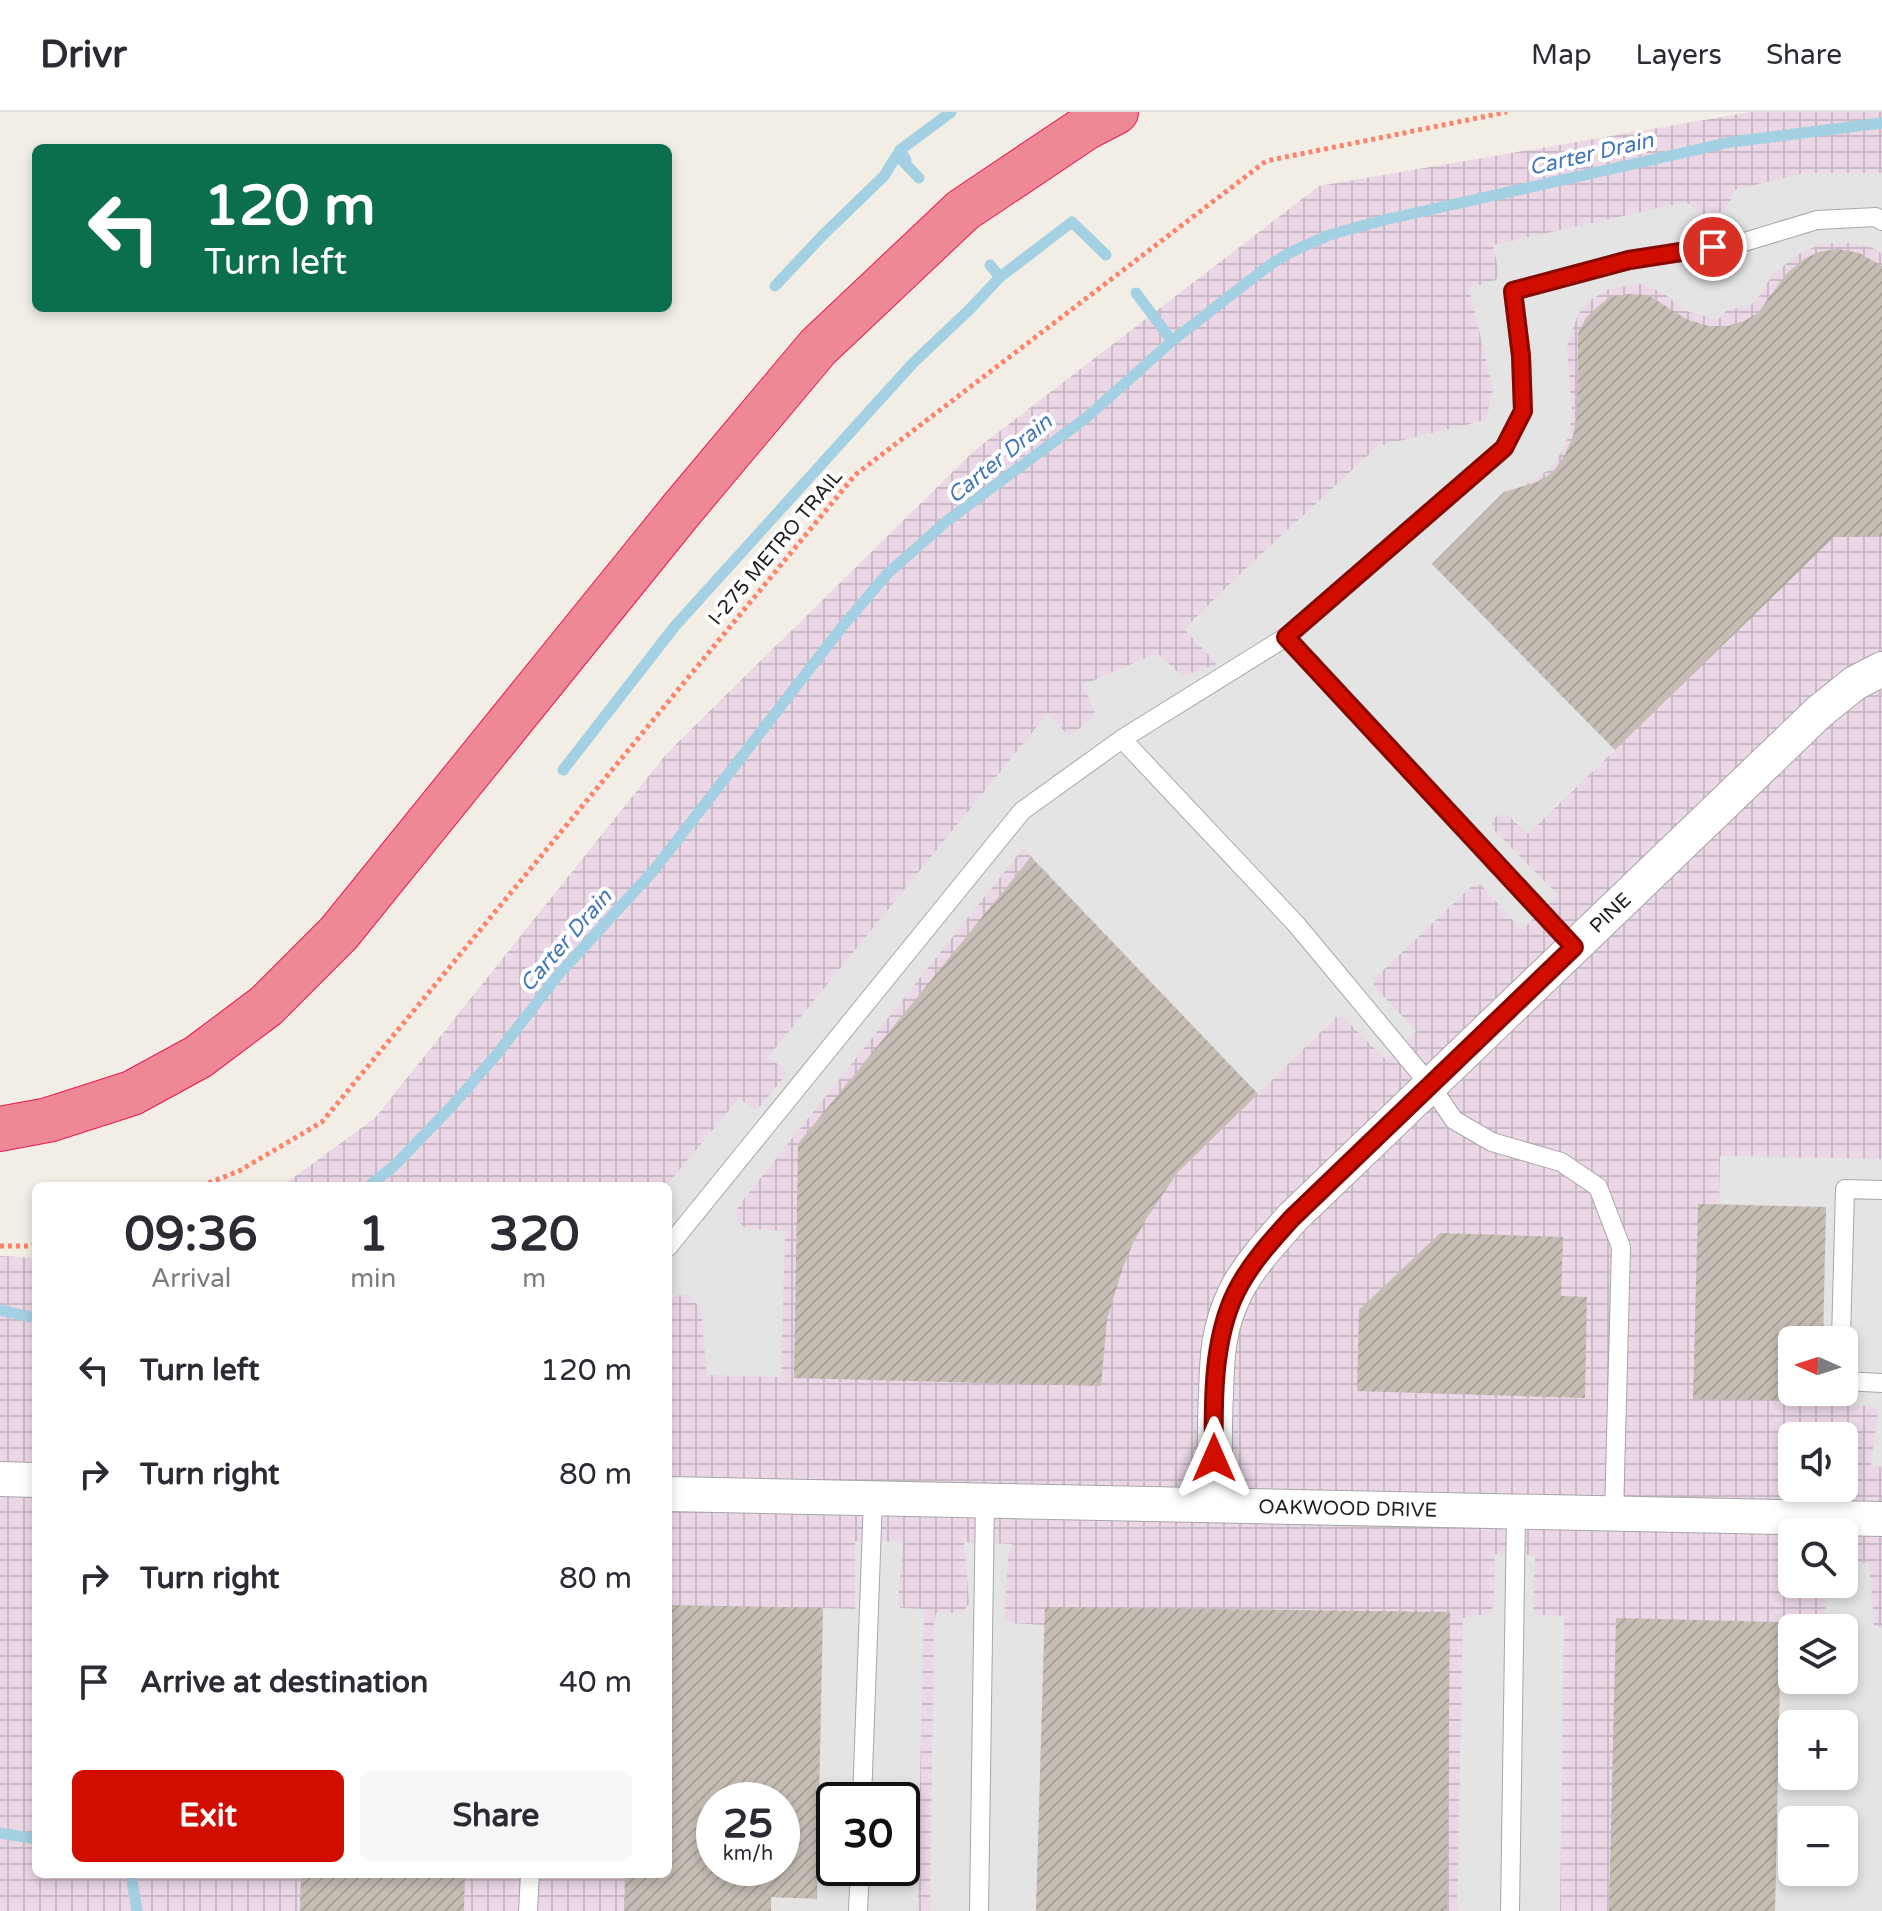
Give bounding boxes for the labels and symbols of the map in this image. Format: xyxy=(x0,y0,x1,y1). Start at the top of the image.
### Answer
water label: Carter Drain xyxy=(1526,127,1657,181)
pin xyxy=(1679,213,1747,281)
water label: Carter Drain xyxy=(942,408,1058,509)
street label: I-275 METRO TRAIL xyxy=(704,465,848,630)
water label: Carter Drain xyxy=(514,884,618,997)
street label: PINE xyxy=(1585,888,1636,939)
north arrow xyxy=(1778,1326,1858,1406)
position arrow xyxy=(1172,1416,1256,1500)
street label: OAKWOOD DRIVE xyxy=(1258,1495,1438,1523)
speed limit sign: 30 xyxy=(816,1782,920,1886)

